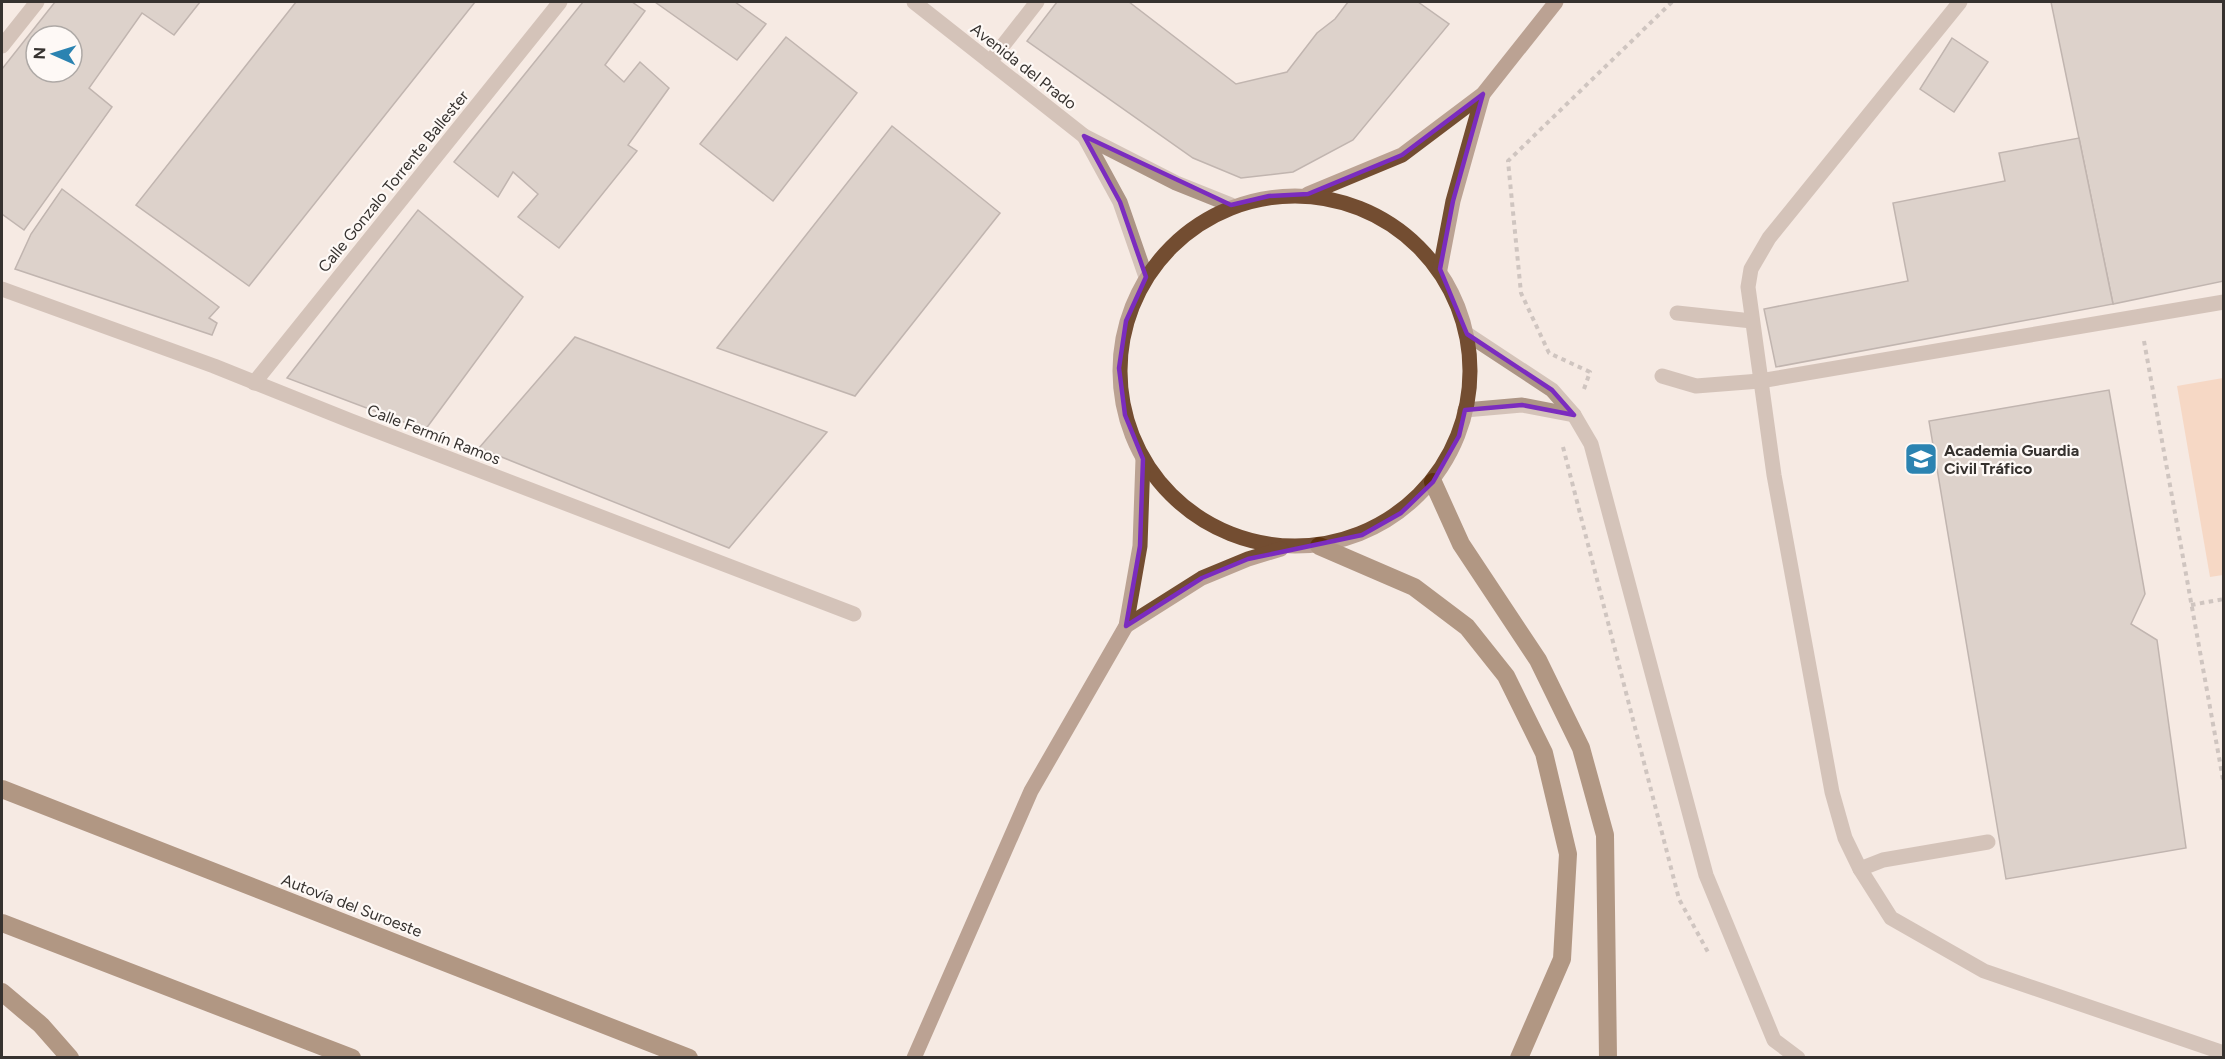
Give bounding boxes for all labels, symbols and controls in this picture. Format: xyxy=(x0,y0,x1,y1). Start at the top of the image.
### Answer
street label: Avenida del Prado xyxy=(967,19,1080,113)
north arrow xyxy=(24,24,84,84)
text: N xyxy=(30,47,49,60)
street label: Calle Gonzalo Torrente Ballester xyxy=(314,86,473,276)
street label: Calle Fermín Ramos xyxy=(365,400,503,469)
school or university icon: Academia Guardia Civil Tráfico xyxy=(1903,441,1939,477)
place label: Academia Guardia Civil Tráfico xyxy=(1944,441,2079,478)
street label: Autovía del Suroeste xyxy=(279,870,425,941)

